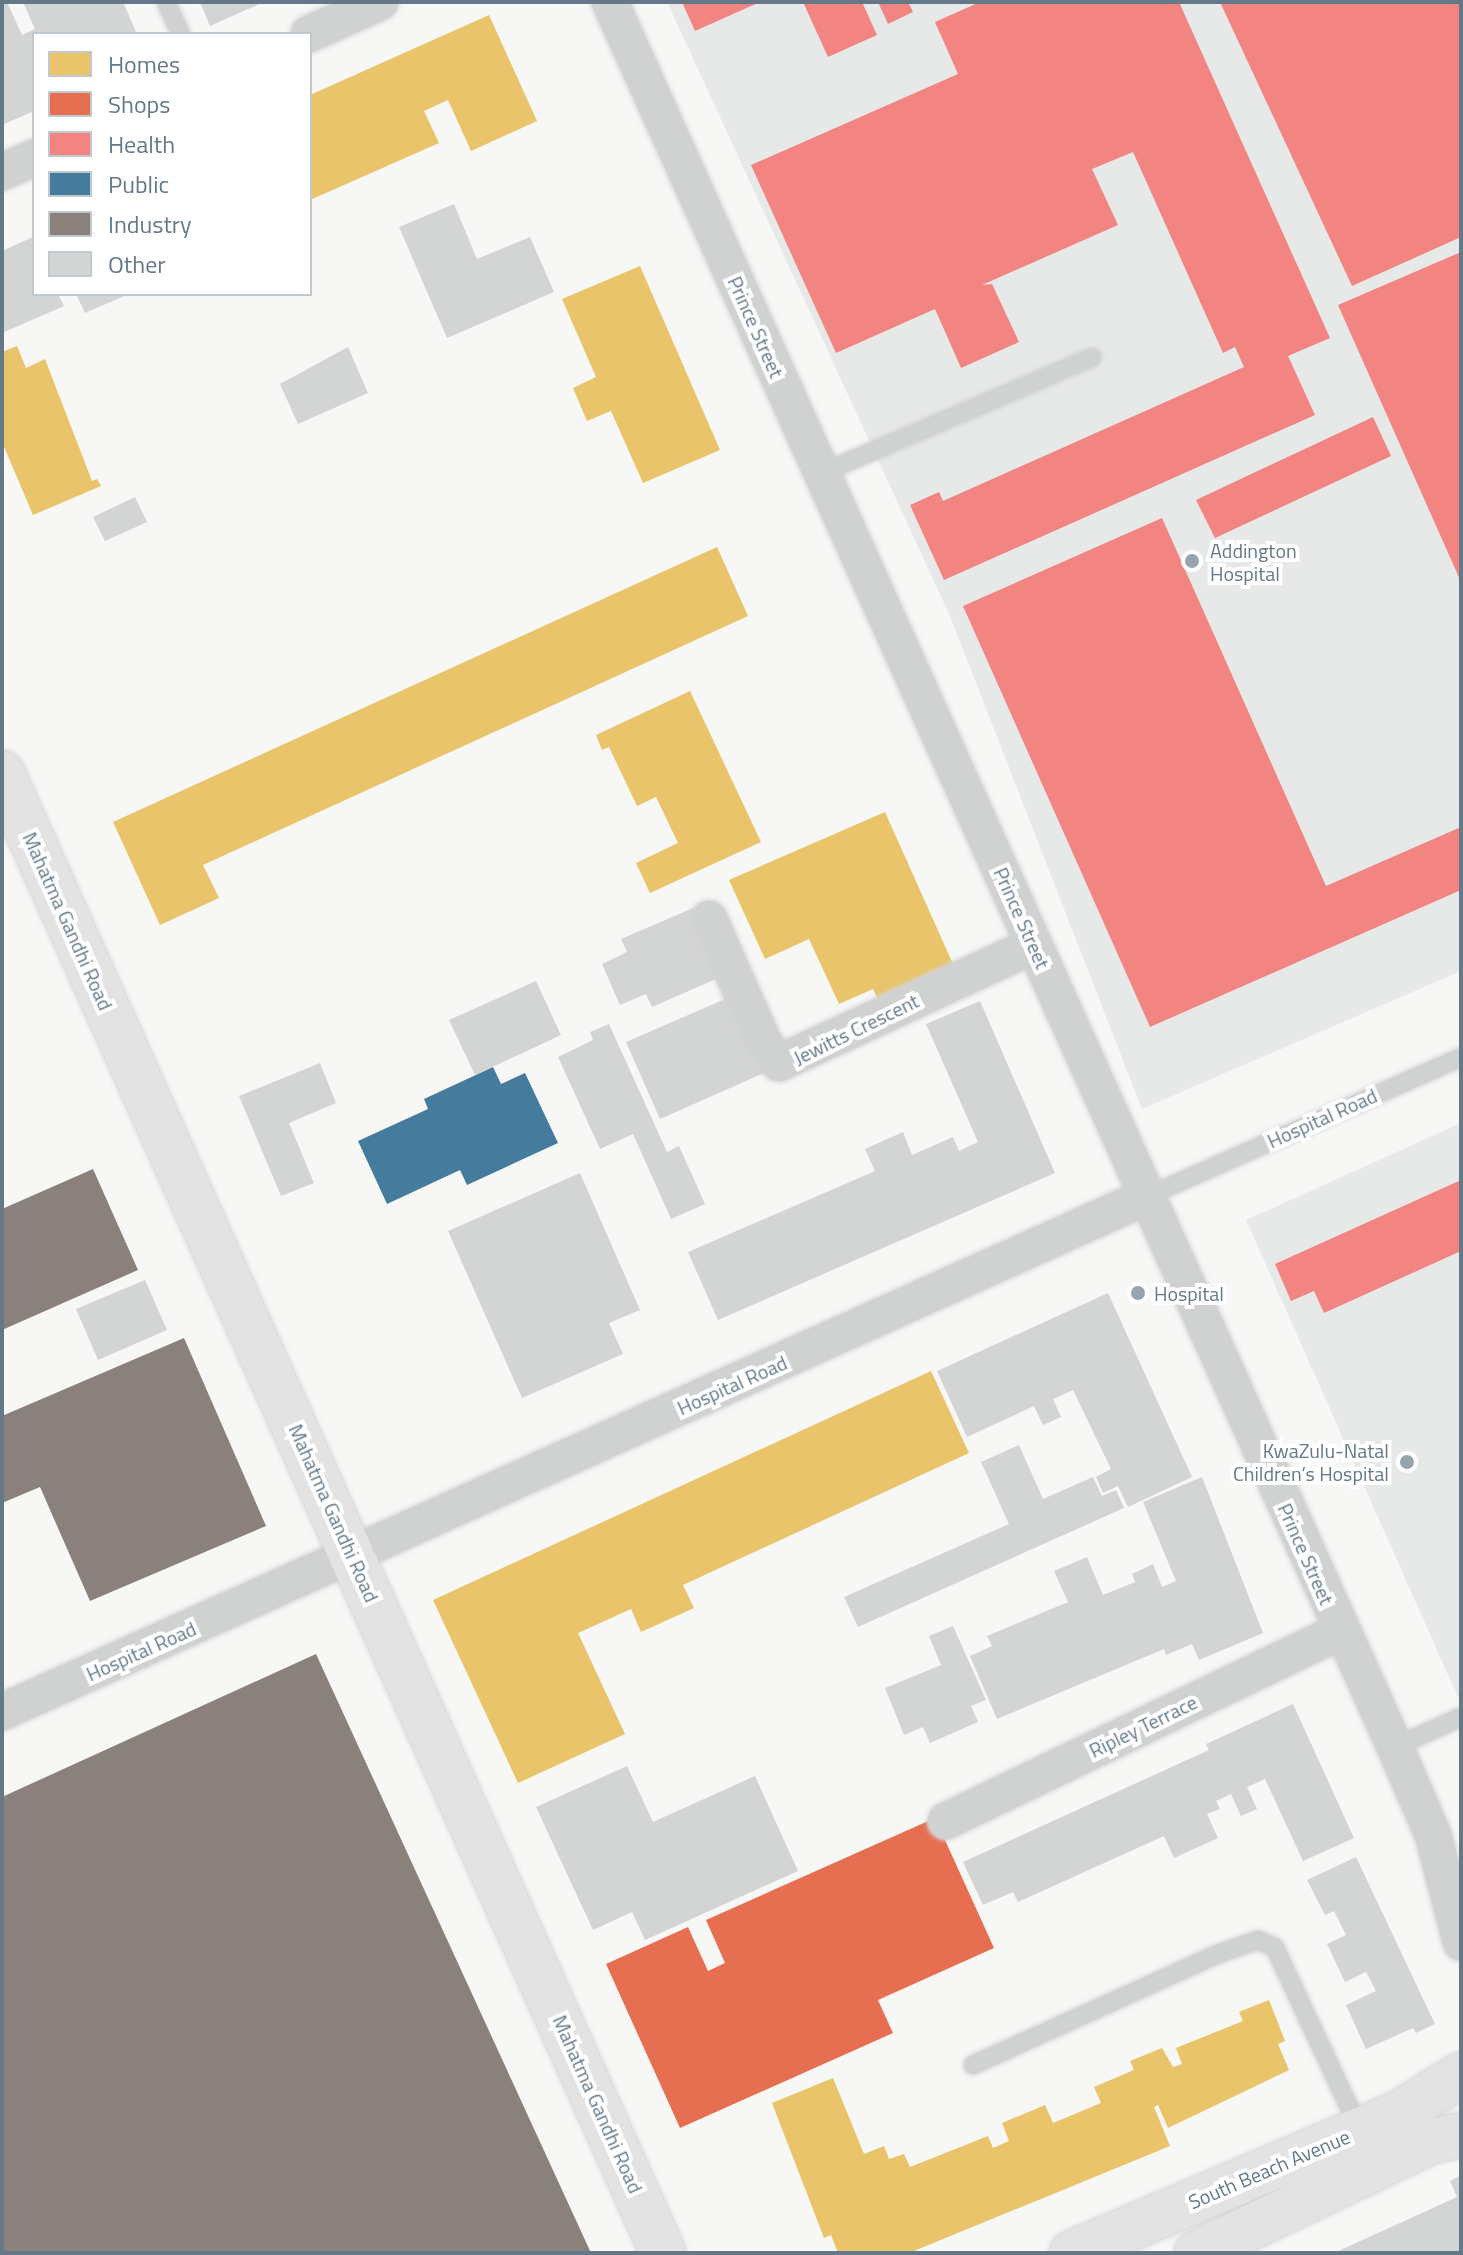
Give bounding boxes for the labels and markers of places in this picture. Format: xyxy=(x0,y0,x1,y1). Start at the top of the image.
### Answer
place label: Addington Hospital xyxy=(1210,538,1297,585)
marker: Addington Hospital xyxy=(1181,550,1203,572)
place label: Hospital xyxy=(1154,1281,1224,1305)
marker: Hospital xyxy=(1129,1284,1147,1302)
place label: KwaZulu-Natal Children’s Hospital xyxy=(1233,1438,1389,1485)
marker: KwaZulu-Natal Children’s Hospital xyxy=(1396,1451,1418,1473)

